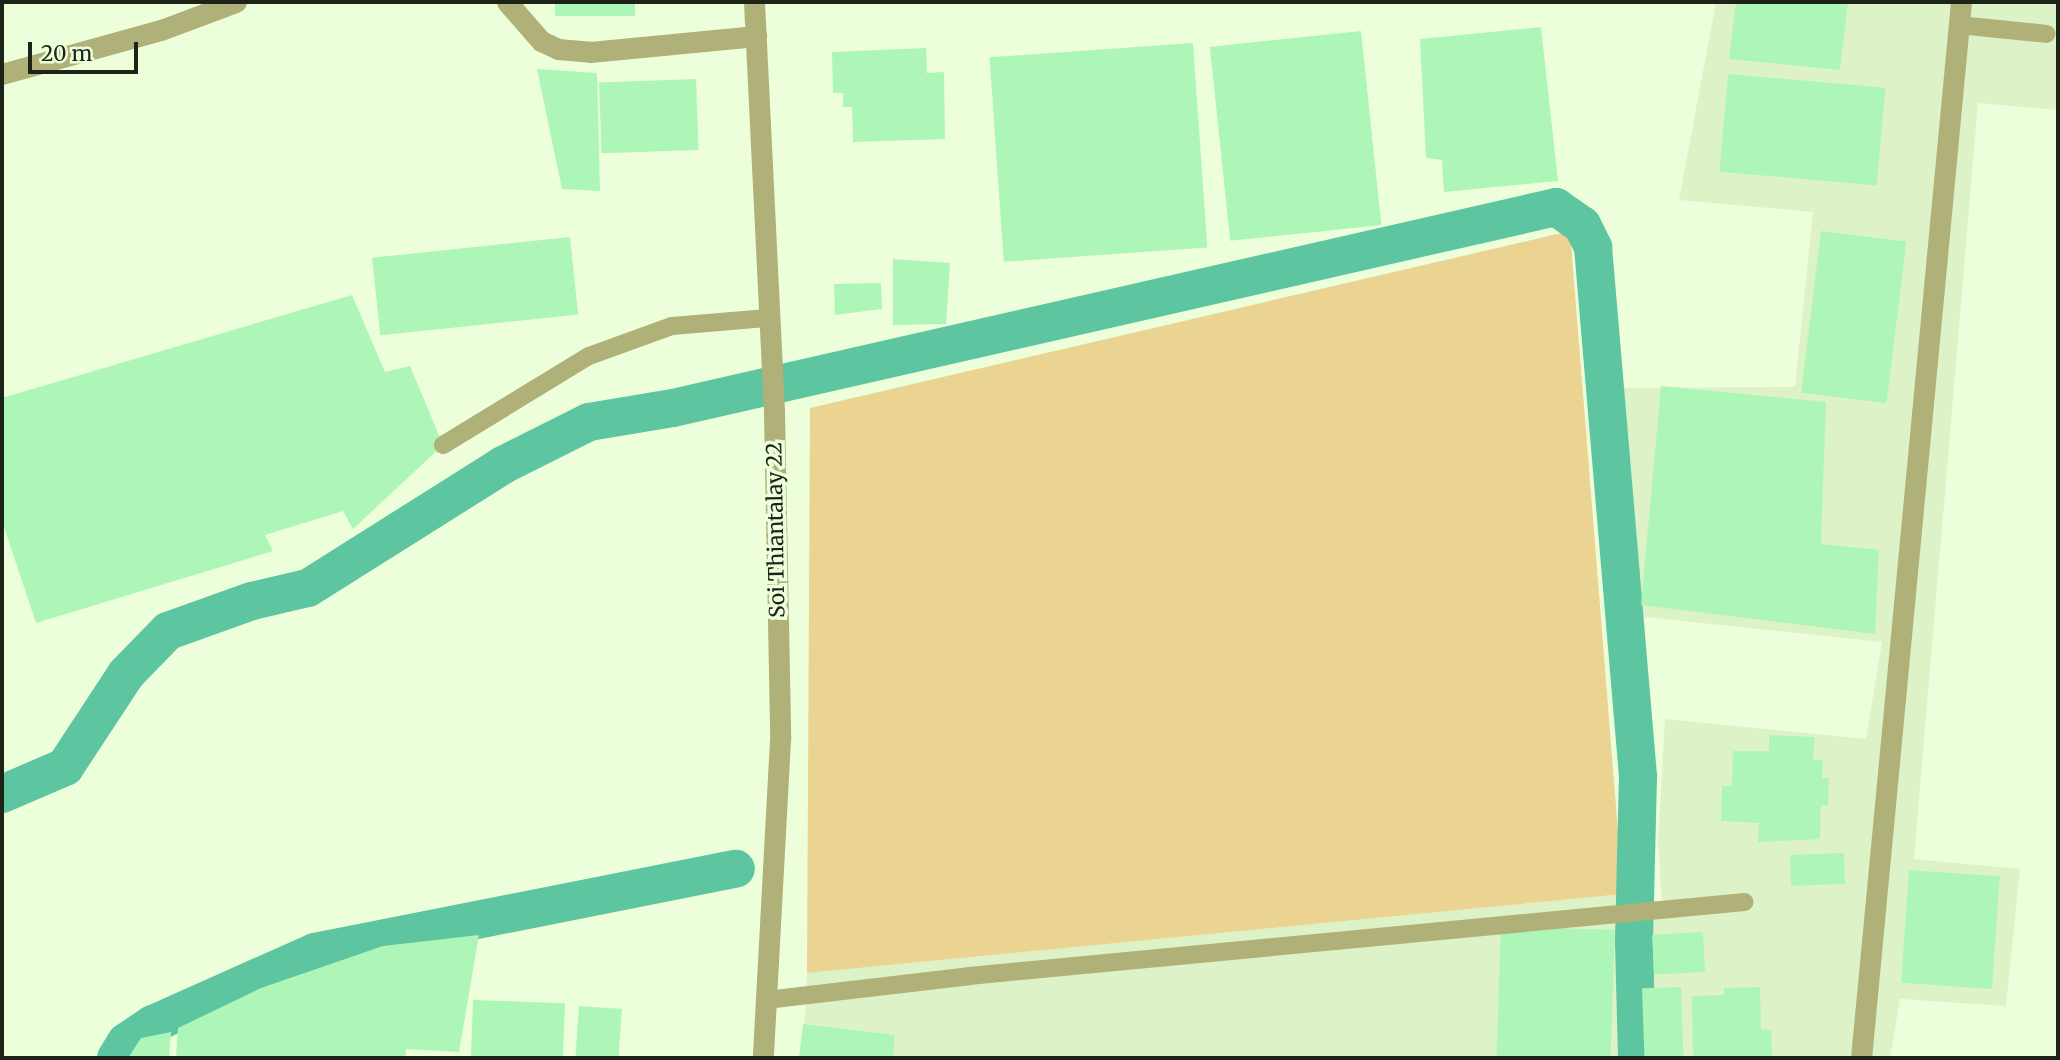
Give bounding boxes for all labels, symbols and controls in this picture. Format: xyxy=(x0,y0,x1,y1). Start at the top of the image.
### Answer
scale bar xyxy=(32,28,142,72)
text: 20 m xyxy=(41,40,92,67)
street label: Soi Thiantalay 22 xyxy=(762,442,790,618)

